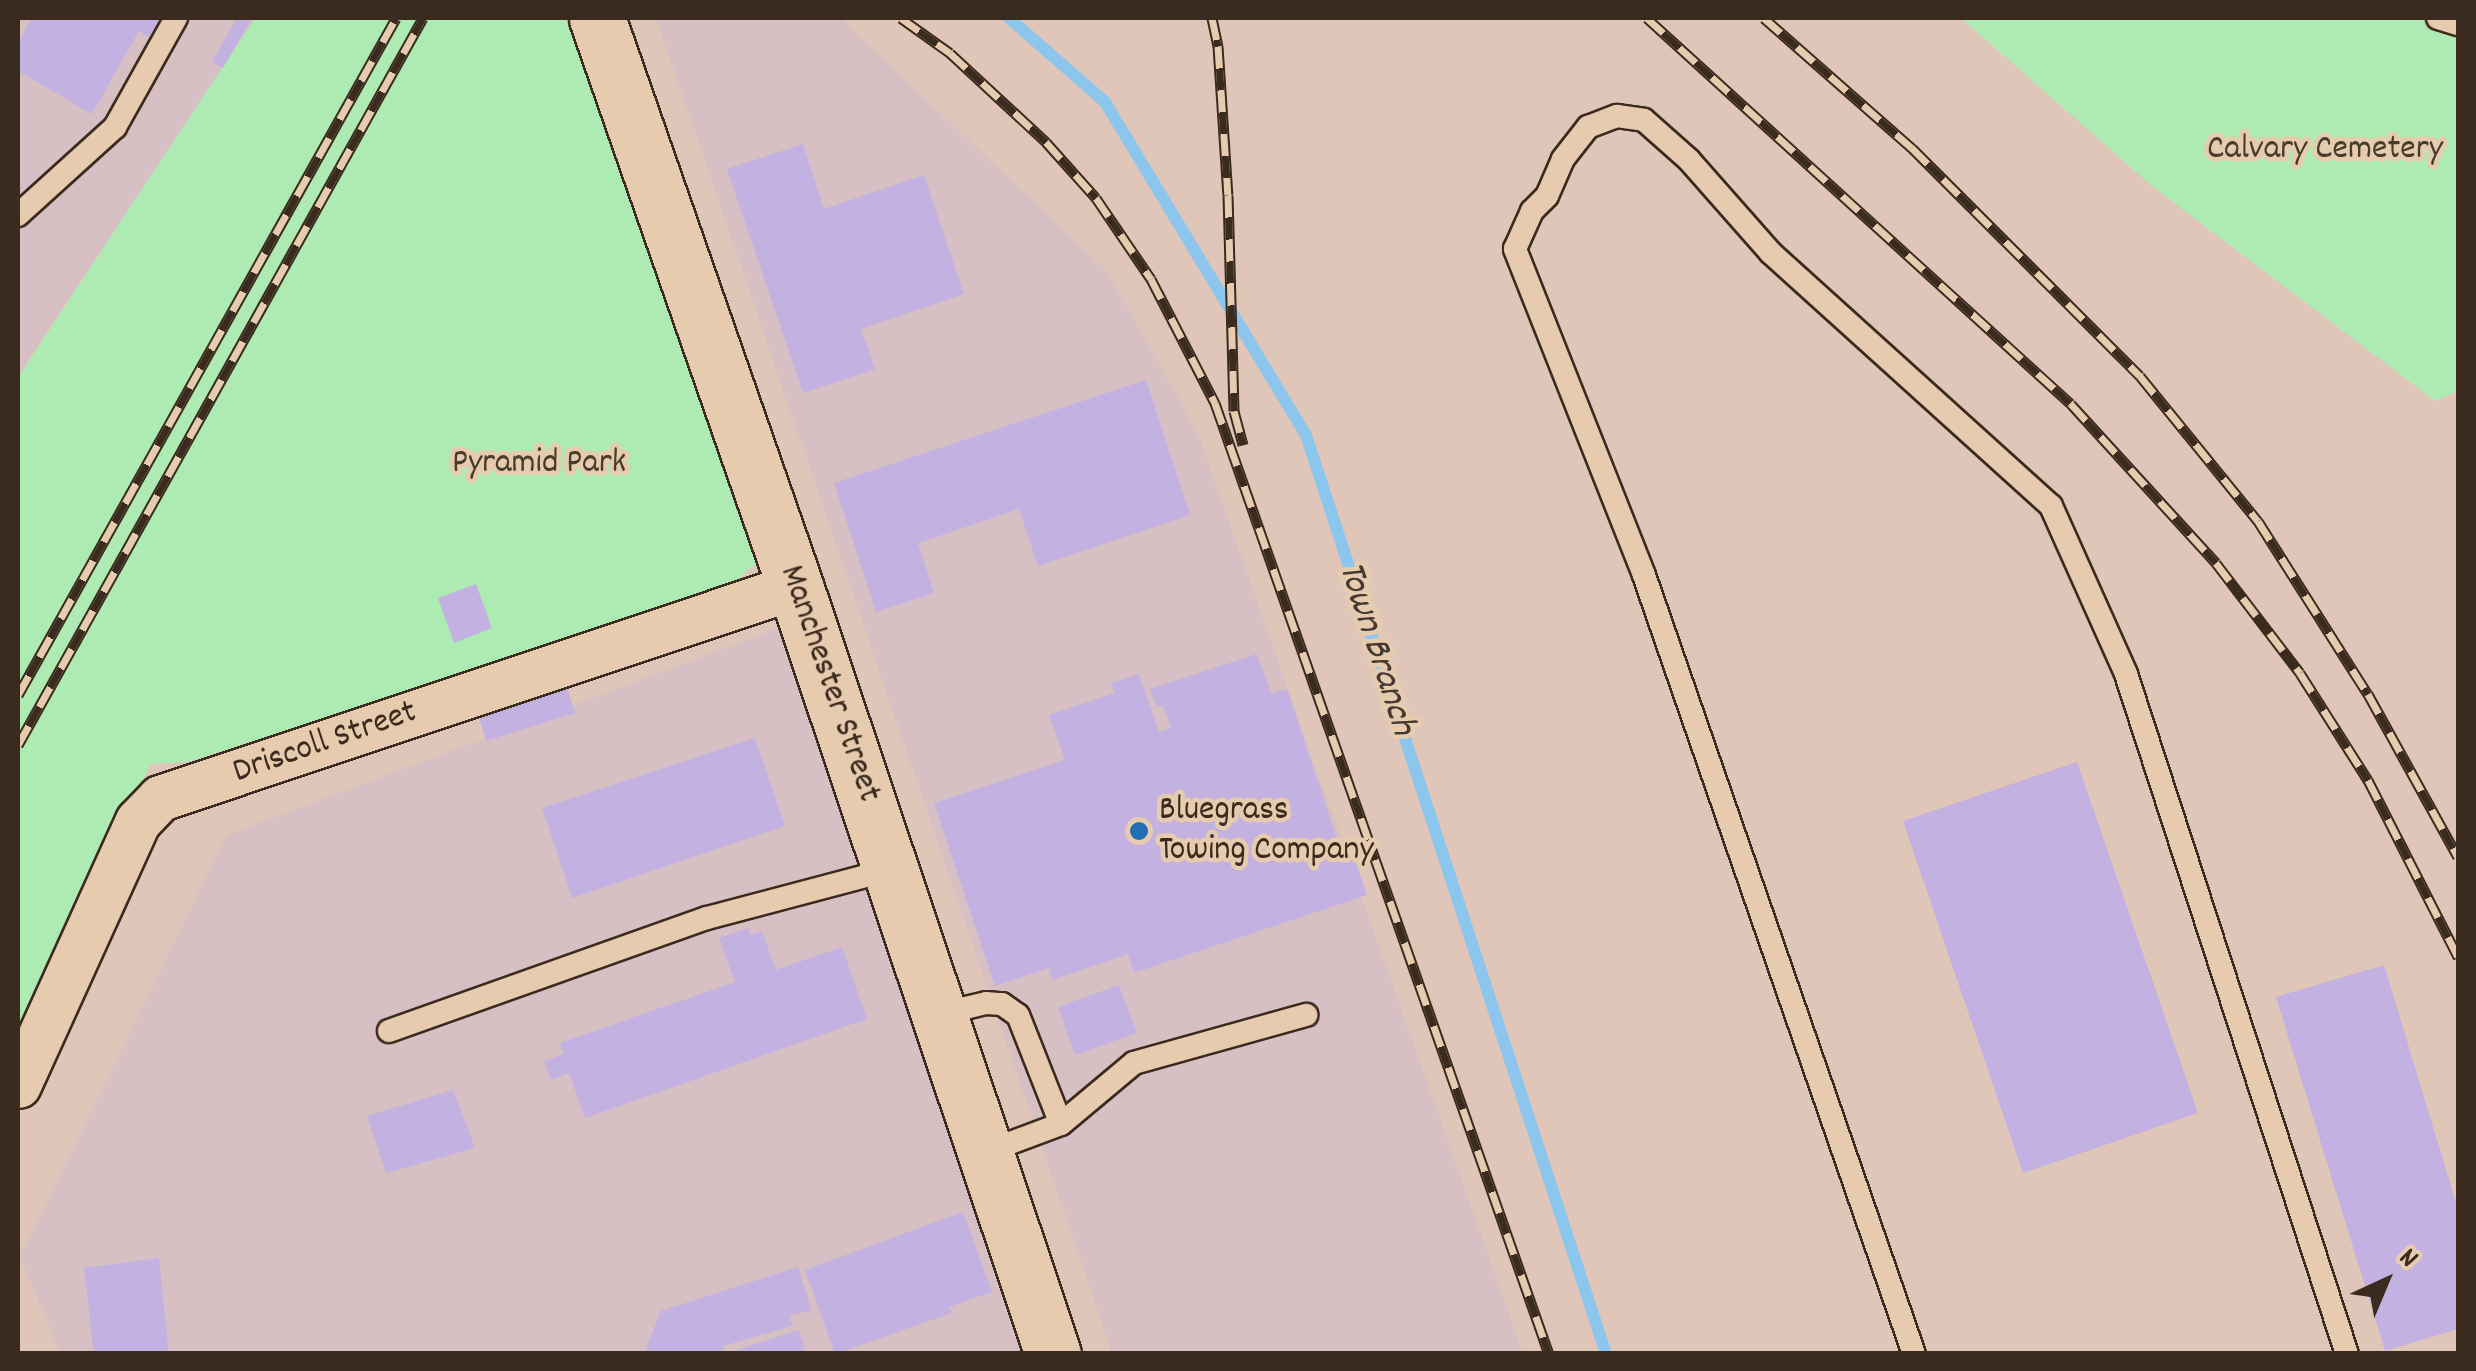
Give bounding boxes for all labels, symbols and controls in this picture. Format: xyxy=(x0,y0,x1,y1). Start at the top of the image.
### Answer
park label: Calvary Cemetery xyxy=(2207,129,2443,171)
park label: Pyramid Park xyxy=(452,443,626,485)
water label: Town Branch xyxy=(1326,557,1424,741)
street label: Manchester Street xyxy=(769,560,889,808)
street label: Driscoll Street xyxy=(228,692,422,794)
place label: Bluegrass Towing Company xyxy=(1159,790,1374,872)
marker: Bluegrass Towing Company xyxy=(1128,820,1150,842)
north arrow xyxy=(2336,1231,2436,1331)
text: N xyxy=(2388,1240,2426,1279)

